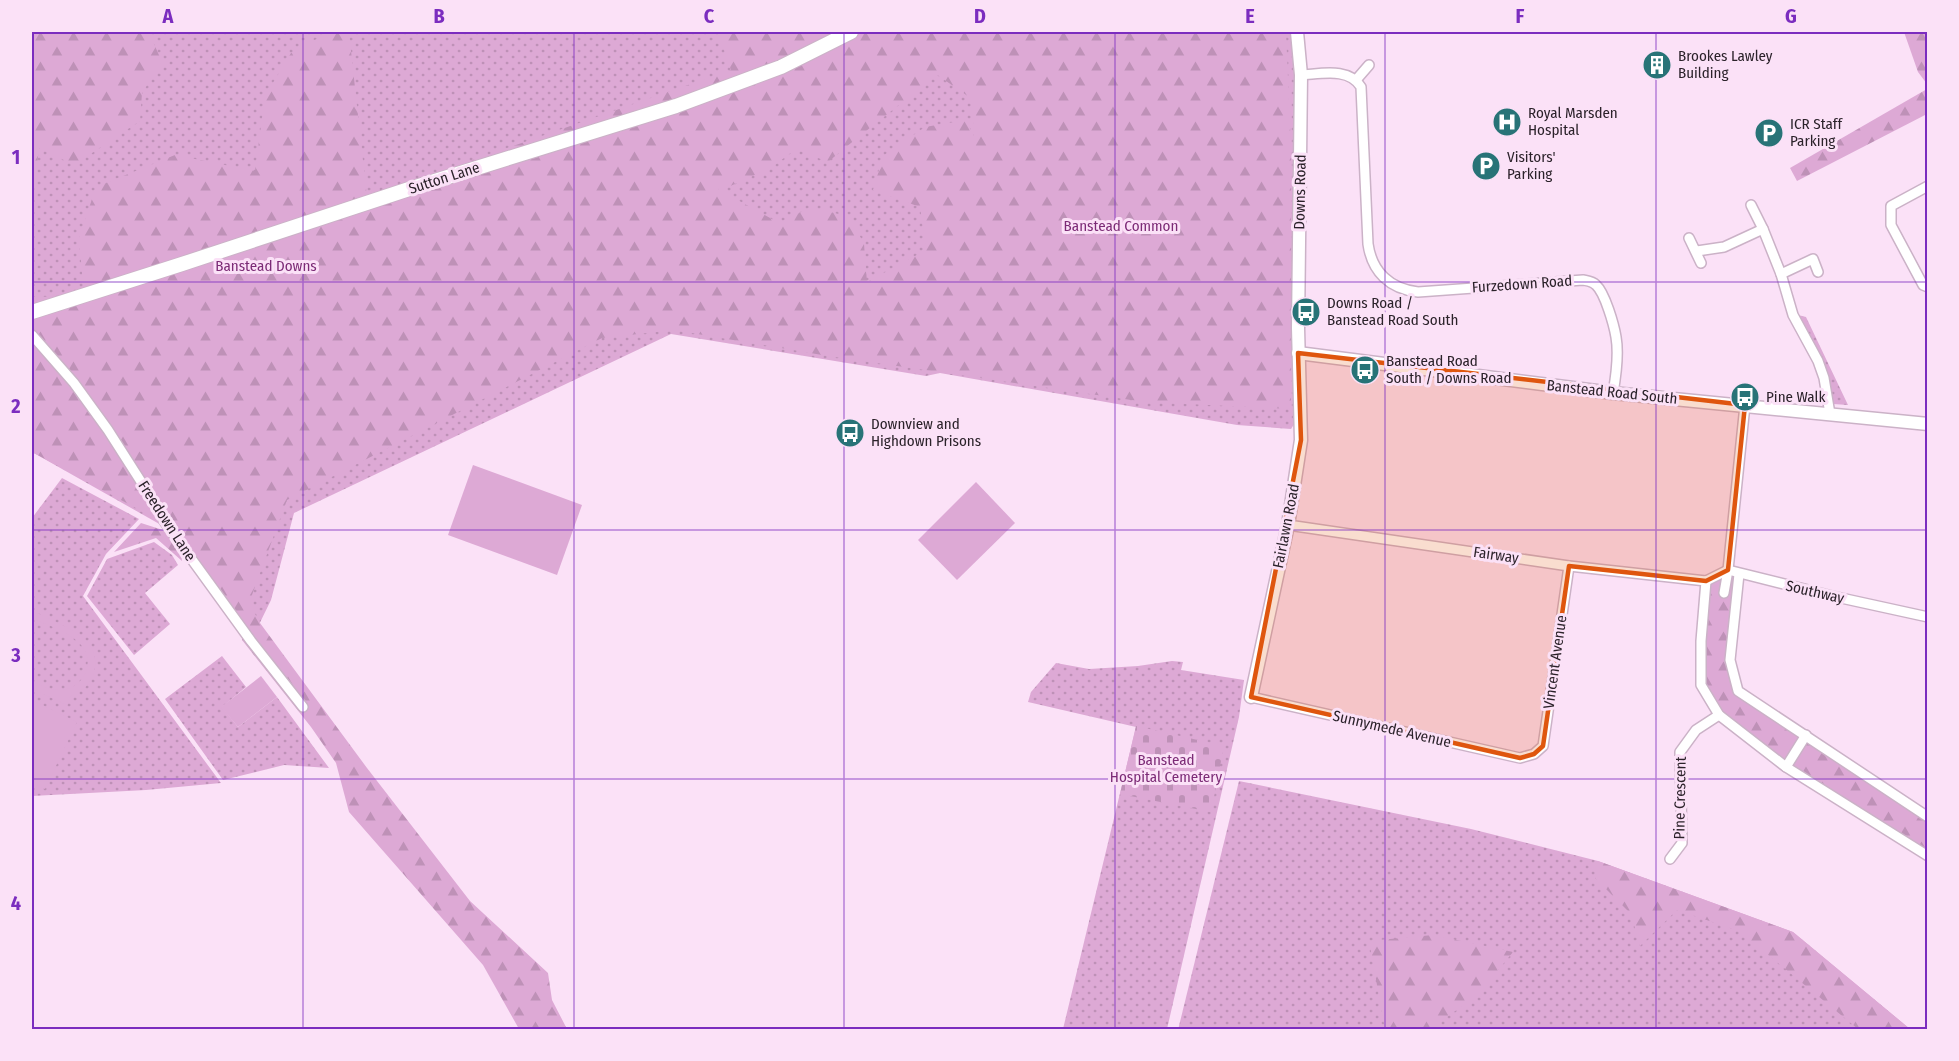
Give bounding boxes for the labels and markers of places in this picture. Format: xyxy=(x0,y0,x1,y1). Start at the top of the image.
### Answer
place label: Brookes Lawley Building xyxy=(1678,47,1773,82)
building icon: Brookes Lawley Building xyxy=(1641,49,1673,81)
place label: Royal Marsden Hospital xyxy=(1528,104,1618,139)
hospital icon: Royal Marsden Hospital xyxy=(1491,106,1523,138)
place label: ICR Staff Parking xyxy=(1790,115,1843,150)
parking icon: ICR Staff Parking xyxy=(1753,117,1785,149)
place label: Visitors' Parking xyxy=(1507,148,1555,183)
parking icon: Visitors' Parking xyxy=(1470,150,1502,182)
place label: Downs Road / Banstead Road South xyxy=(1327,294,1458,329)
bus stop icon: Downs Road / Banstead Road South xyxy=(1290,296,1322,328)
place label: Banstead Road South / Downs Road xyxy=(1386,352,1511,387)
bus stop icon: Banstead Road South / Downs Road xyxy=(1349,354,1381,386)
bus stop icon: Pine Walk xyxy=(1729,381,1761,413)
place label: Pine Walk xyxy=(1766,388,1825,406)
place label: Downview and Highdown Prisons xyxy=(871,415,981,450)
bus stop icon: Downview and Highdown Prisons xyxy=(834,417,866,449)

